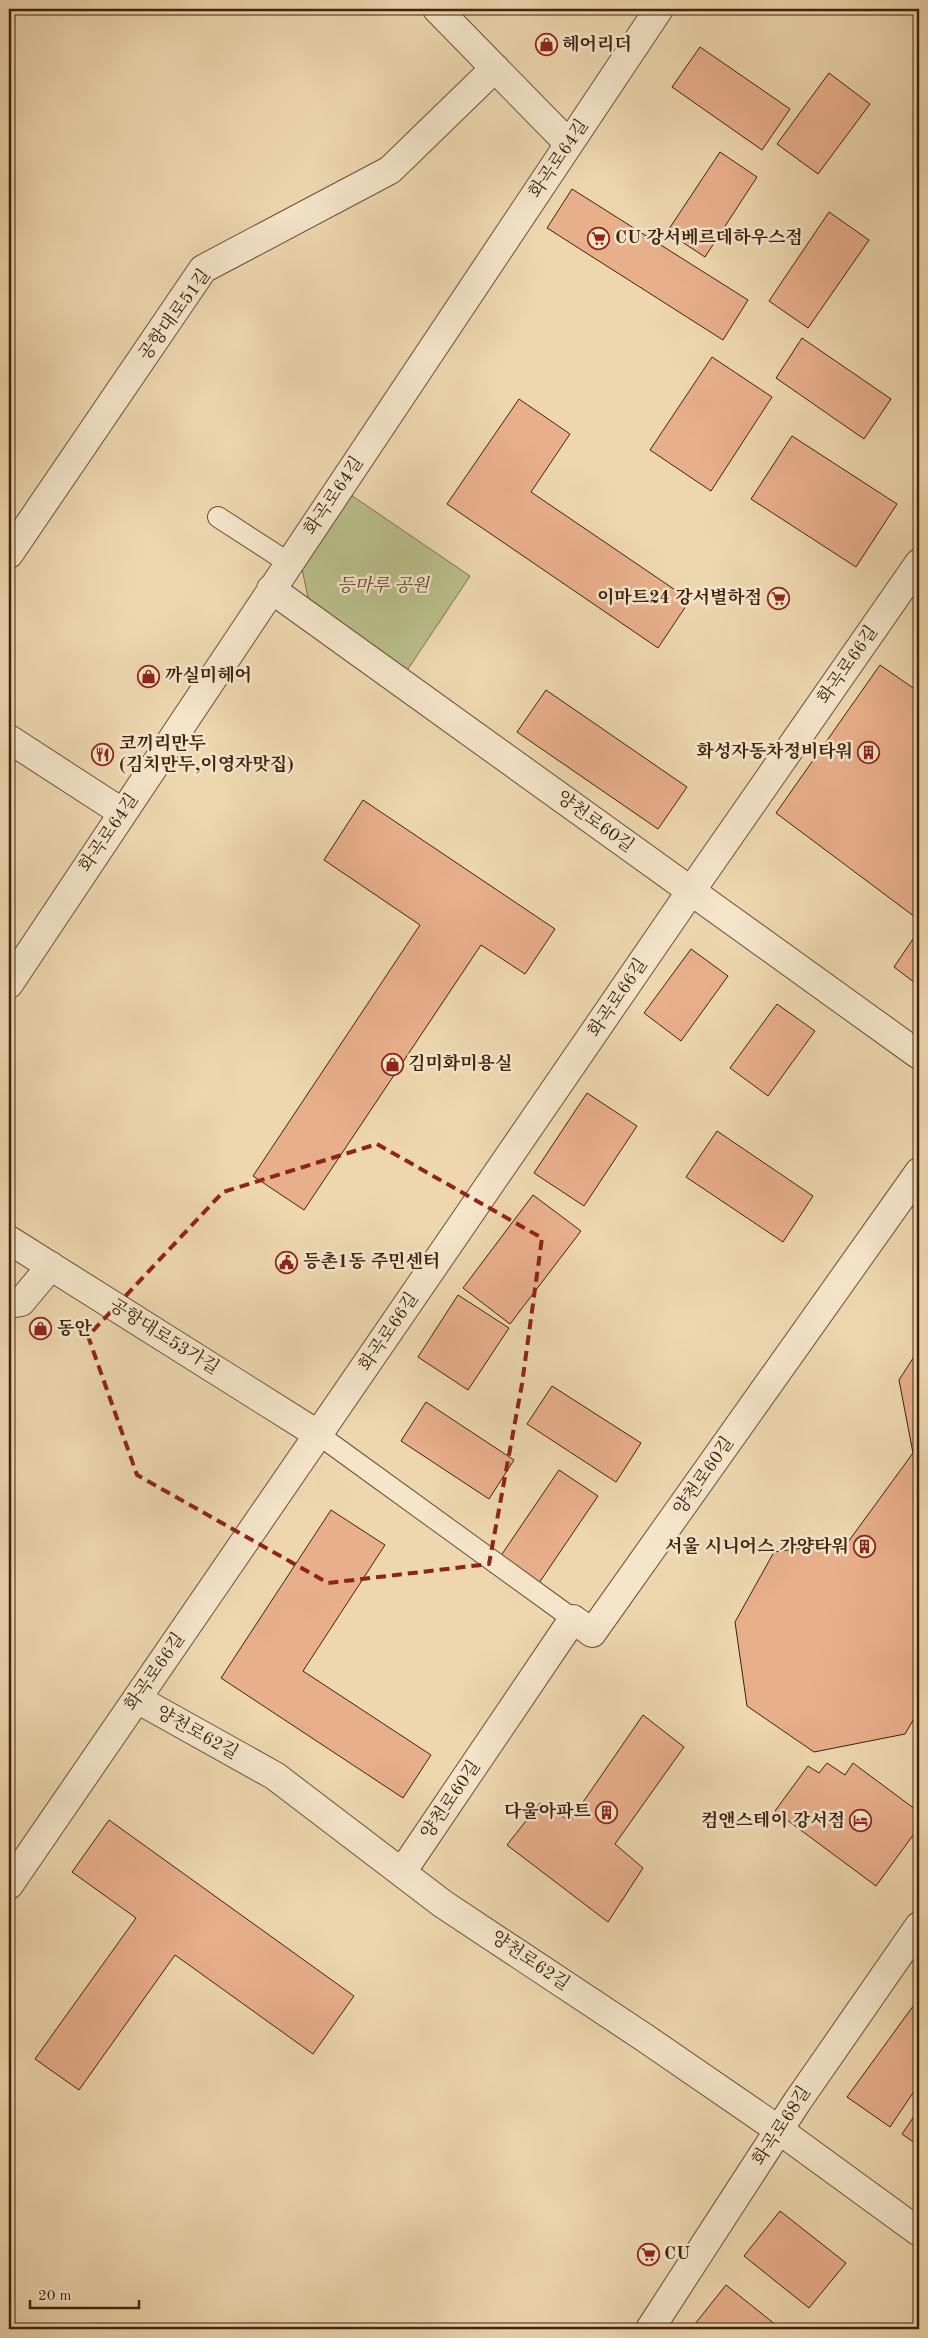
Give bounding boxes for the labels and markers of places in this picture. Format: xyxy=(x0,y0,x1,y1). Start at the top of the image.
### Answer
shop icon: 헤어리더 xyxy=(534,33,558,57)
place label: 헤어리더 xyxy=(562,34,632,54)
supermarket icon: CU 강서베르데하우스점 xyxy=(587,226,611,250)
place label: CU 강서베르데하우스점 xyxy=(615,227,803,247)
supermarket icon: 이마트24 강서별하점 xyxy=(766,586,790,610)
place label: 이마트24 강서별하점 xyxy=(597,587,762,607)
shop icon: 까실미헤어 xyxy=(137,664,161,688)
place label: 까실미헤어 xyxy=(165,665,252,685)
place label: 코끼리만두 (김치만두,이영자맛집) xyxy=(119,733,294,774)
building icon: 화성자동차정비타워 xyxy=(857,740,881,764)
place label: 화성자동차정비타워 xyxy=(697,741,853,761)
restaurant icon: 코끼리만두 (김치만두,이영자맛집) xyxy=(91,742,115,766)
shop icon: 김미화미용실 xyxy=(380,1052,404,1076)
place label: 김미화미용실 xyxy=(408,1053,512,1073)
public building icon: 등촌1동 주민센터 xyxy=(275,1250,299,1274)
place label: 등촌1동 주민센터 xyxy=(303,1251,440,1271)
shop icon: 동안 xyxy=(29,1317,53,1341)
place label: 동안 xyxy=(57,1318,92,1338)
building icon: 서울 시니어스 가양타워 xyxy=(853,1535,877,1559)
place label: 서울 시니어스 가양타워 xyxy=(665,1536,849,1556)
building icon: 다울아파트 xyxy=(595,1800,619,1824)
place label: 다울아파트 xyxy=(504,1801,592,1821)
hotel icon: 컴앤스테이 강서점 xyxy=(849,1809,873,1833)
place label: 컴앤스테이 강서점 xyxy=(701,1810,845,1830)
supermarket icon: CU xyxy=(636,2242,660,2266)
place label: CU xyxy=(664,2245,690,2263)

